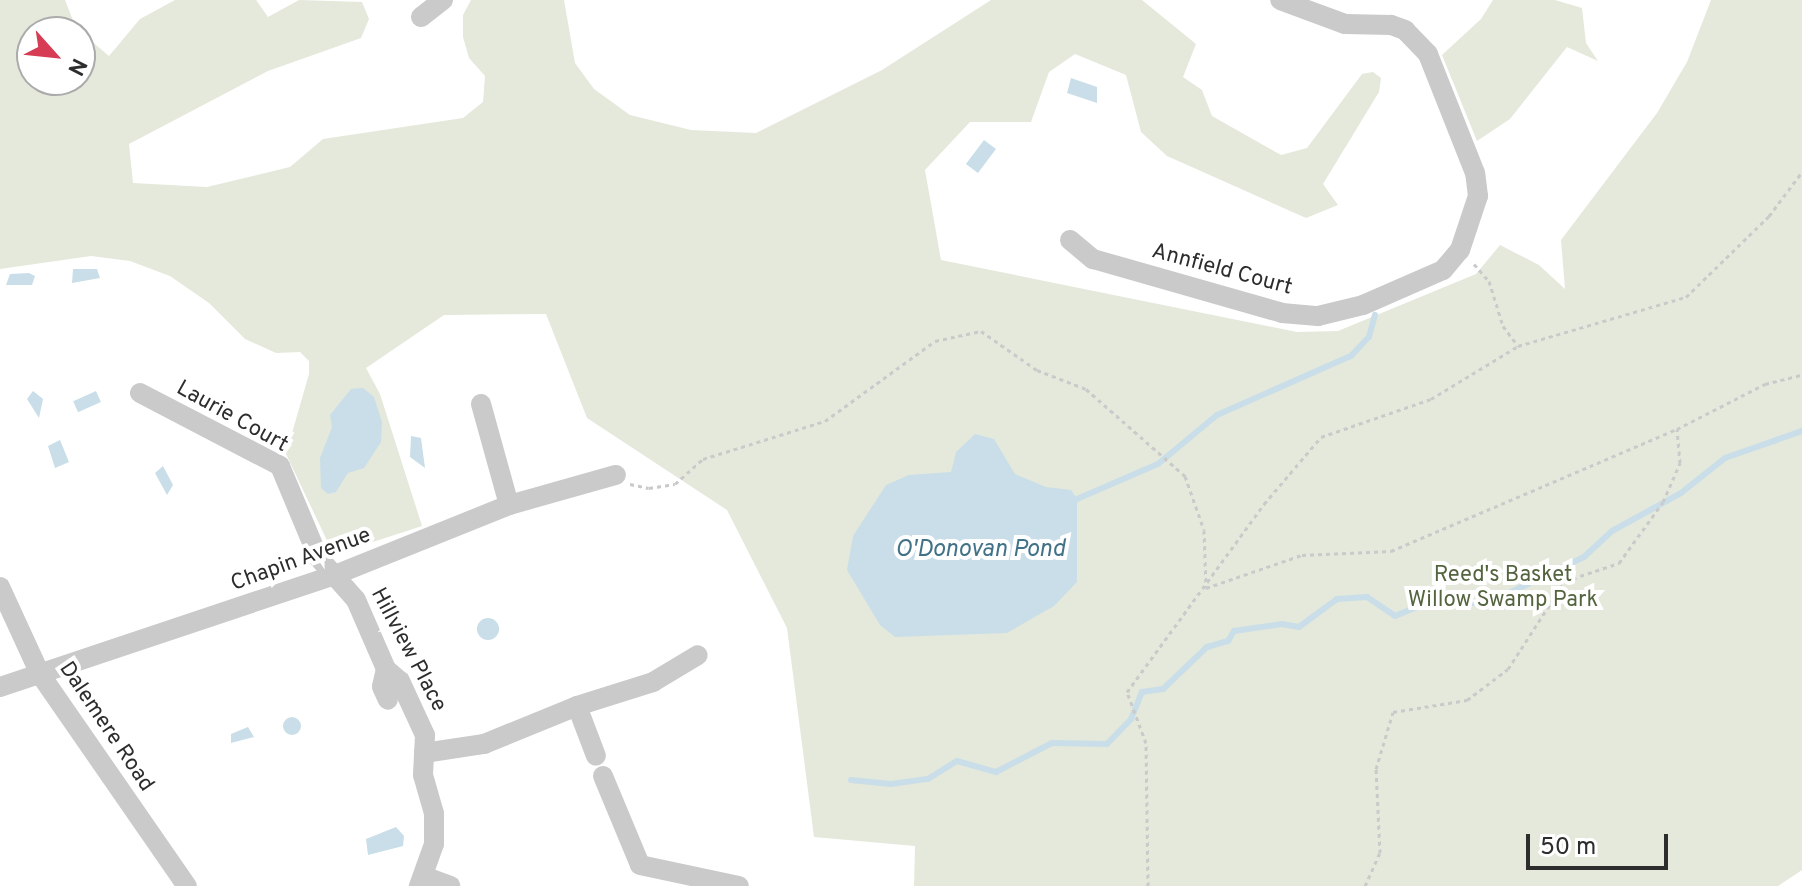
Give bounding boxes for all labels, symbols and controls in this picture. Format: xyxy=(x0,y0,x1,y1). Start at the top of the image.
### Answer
north arrow xyxy=(16,16,96,96)
text: N xyxy=(60,53,92,79)
street label: Annfield Court xyxy=(1149,239,1295,301)
street label: Laurie Court xyxy=(171,375,293,459)
street label: Chapin Avenue xyxy=(227,522,375,598)
water label: O'Donovan Pond xyxy=(895,537,1065,565)
park label: Reed's Basket Willow Swamp Park xyxy=(1408,562,1598,614)
street label: Hillview Place xyxy=(364,584,452,716)
street label: Dalemere Road xyxy=(53,657,159,797)
scale bar xyxy=(1530,818,1672,868)
text: 50 m xyxy=(1540,833,1596,863)

